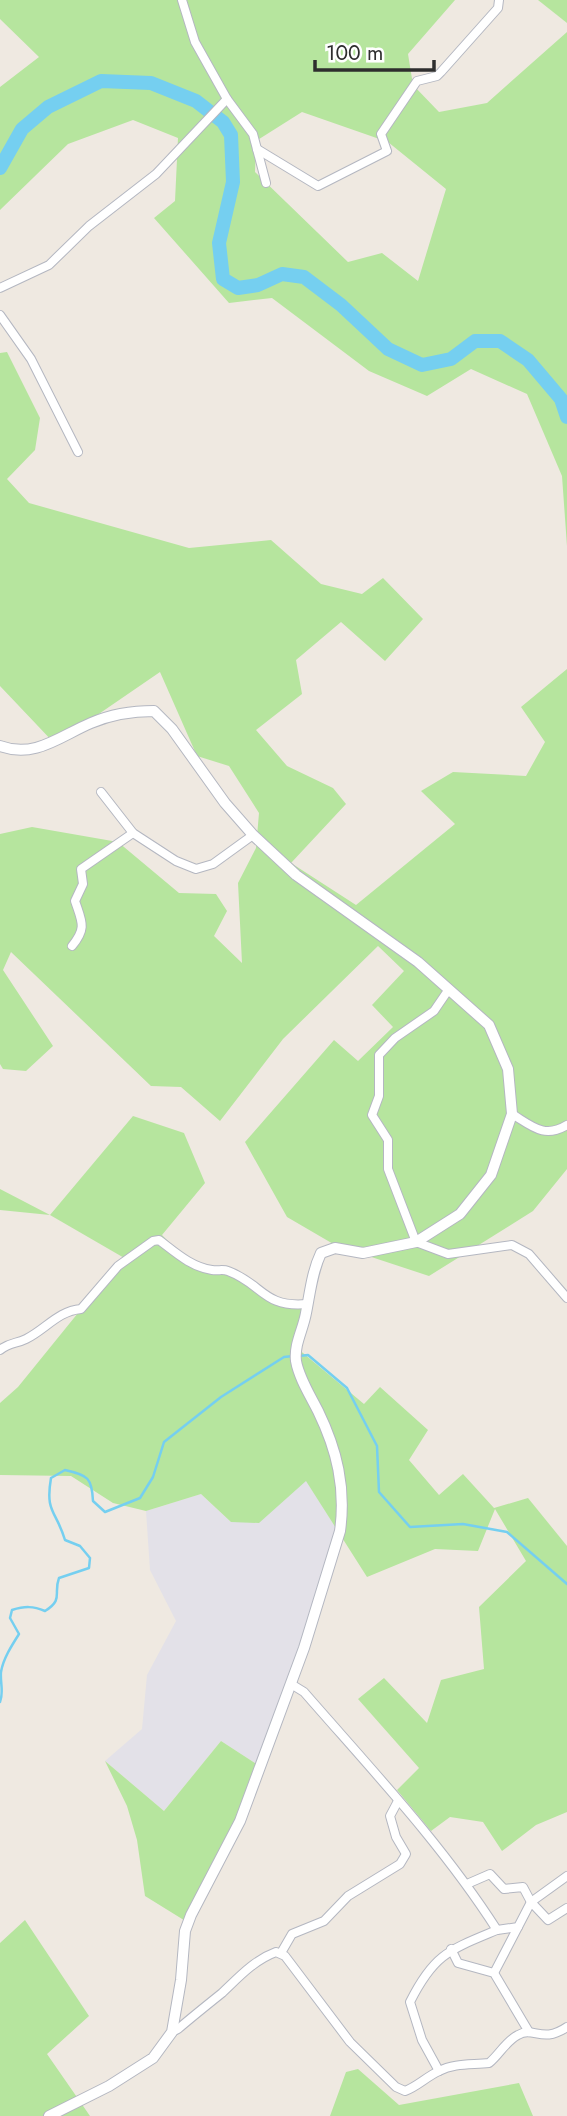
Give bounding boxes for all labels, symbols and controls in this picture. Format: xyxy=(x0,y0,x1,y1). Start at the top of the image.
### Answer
scale bar xyxy=(315,28,434,72)
text: 100 m xyxy=(326,38,383,68)

